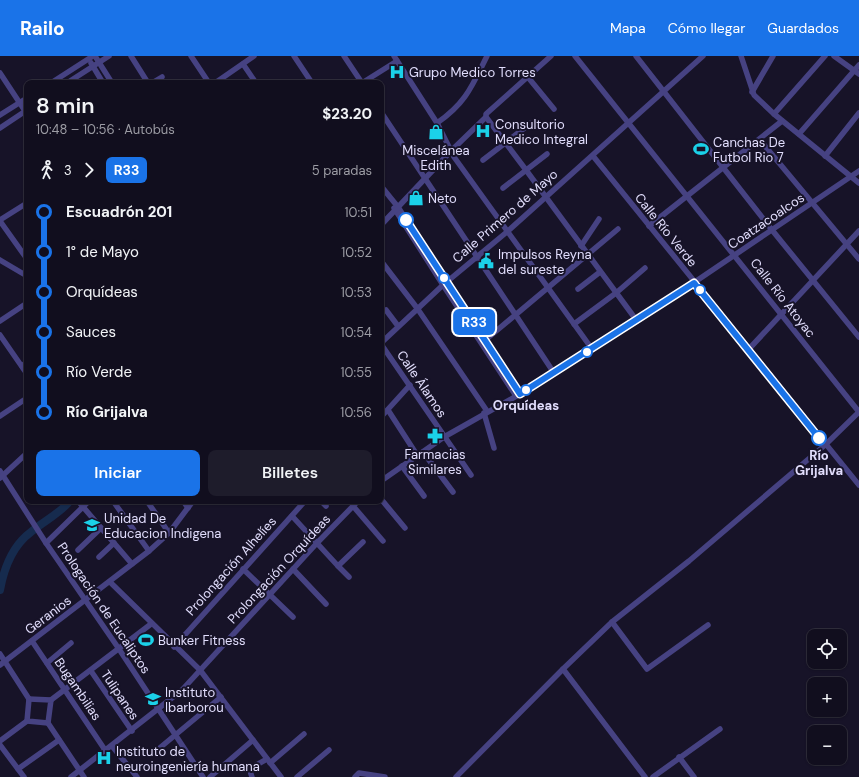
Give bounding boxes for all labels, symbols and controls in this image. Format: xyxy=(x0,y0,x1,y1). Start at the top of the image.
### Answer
text: Railo xyxy=(20,16,65,41)
text: Mapa xyxy=(610,19,646,37)
text: Cómo llegar xyxy=(668,19,745,37)
text: Guardados xyxy=(767,19,839,37)
hospital icon: Grupo Medico Torres xyxy=(388,63,406,81)
place label: Grupo Medico Torres xyxy=(409,64,536,81)
text: 8 min xyxy=(36,91,95,120)
text: $23.20 xyxy=(322,104,372,124)
place label: Consultorio Medico Integral xyxy=(495,116,588,148)
text: 10:48 – 10:56 · Autobús xyxy=(36,121,175,138)
hospital icon: Consultorio Medico Integral xyxy=(474,122,492,140)
shop icon: Miscelánea Edith xyxy=(427,123,445,141)
place label: Canchas De Futbol Rio 7 xyxy=(713,134,785,166)
sports icon: Canchas De Futbol Rio 7 xyxy=(692,140,710,158)
place label: Miscelánea Edith xyxy=(402,142,470,174)
icon: walk xyxy=(36,159,58,181)
icon: forward xyxy=(78,159,100,181)
text: R33 xyxy=(114,161,139,179)
text: 3 xyxy=(64,162,72,179)
text: 5 paradas xyxy=(312,162,372,179)
street label: Calle Primero de Mayo xyxy=(449,165,561,266)
shop icon: Neto xyxy=(407,189,425,207)
street label: Coatzacoalcos xyxy=(724,189,808,253)
place label: Neto xyxy=(428,190,457,207)
street label: Calle Río Verde xyxy=(631,190,701,270)
text: Escuadrón 201 xyxy=(66,202,172,222)
text: 10:51 xyxy=(344,204,372,221)
unlabelled marker xyxy=(398,212,414,228)
text: 1° de Mayo xyxy=(66,242,139,262)
text: 10:52 xyxy=(341,244,372,261)
place label: Impulsos Reyna del sureste xyxy=(498,246,592,278)
public building icon: Impulsos Reyna del sureste xyxy=(477,252,495,270)
street label: Calle Río Atoyac xyxy=(747,255,819,341)
unlabelled marker xyxy=(438,272,450,284)
text: Orquídeas xyxy=(66,282,138,302)
text: 10:53 xyxy=(341,284,372,301)
unlabelled marker xyxy=(694,284,706,296)
line badge: R33 xyxy=(451,309,497,335)
text: R33 xyxy=(461,313,487,331)
text: Sauces xyxy=(66,322,116,342)
text: 10:54 xyxy=(341,324,372,341)
unlabelled marker xyxy=(581,346,593,358)
street label: Calle Álamos xyxy=(393,347,452,421)
text: Río Verde xyxy=(66,362,132,382)
text: 10:55 xyxy=(341,364,372,381)
marker: Orquídeas xyxy=(520,384,532,396)
place label: Orquídeas xyxy=(493,397,559,414)
text: Río Grijalva xyxy=(66,402,148,422)
text: 10:56 xyxy=(340,404,372,421)
pharmacy icon: Farmacias Similares xyxy=(426,427,444,445)
marker: Río Grijalva xyxy=(811,430,827,446)
place label: Farmacias Similares xyxy=(404,446,466,478)
place label: Río Grijalva xyxy=(795,447,843,479)
button: Iniciar xyxy=(36,450,200,496)
button: Billetes xyxy=(208,450,372,496)
place label: Unidad De Educacion Indigena xyxy=(104,510,221,542)
street label: Prolongación Orquídeas xyxy=(224,511,334,627)
street label: Prolongación Alhelíes xyxy=(182,513,280,619)
school or university icon: Unidad De Educacion Indigena xyxy=(83,516,101,534)
street label: Prologación de Eucaliptos xyxy=(54,539,154,677)
street label: Geranios xyxy=(21,592,75,638)
map controls xyxy=(807,629,847,765)
button: locate xyxy=(807,629,847,669)
sports icon: Bunker Fitness xyxy=(137,631,155,649)
place label: Bunker Fitness xyxy=(158,632,246,649)
street label: Bugambilias xyxy=(51,654,105,724)
street label: Tulipanes xyxy=(97,667,143,723)
button: + xyxy=(807,677,847,717)
place label: Instituto Ibarborou xyxy=(165,684,224,716)
school or university icon: Instituto Ibarborou xyxy=(144,690,162,708)
button: − xyxy=(807,725,847,765)
place label: Instituto de neuroingeniería humana xyxy=(116,743,260,775)
hospital icon: Instituto de neuroingeniería humana xyxy=(95,749,113,767)

